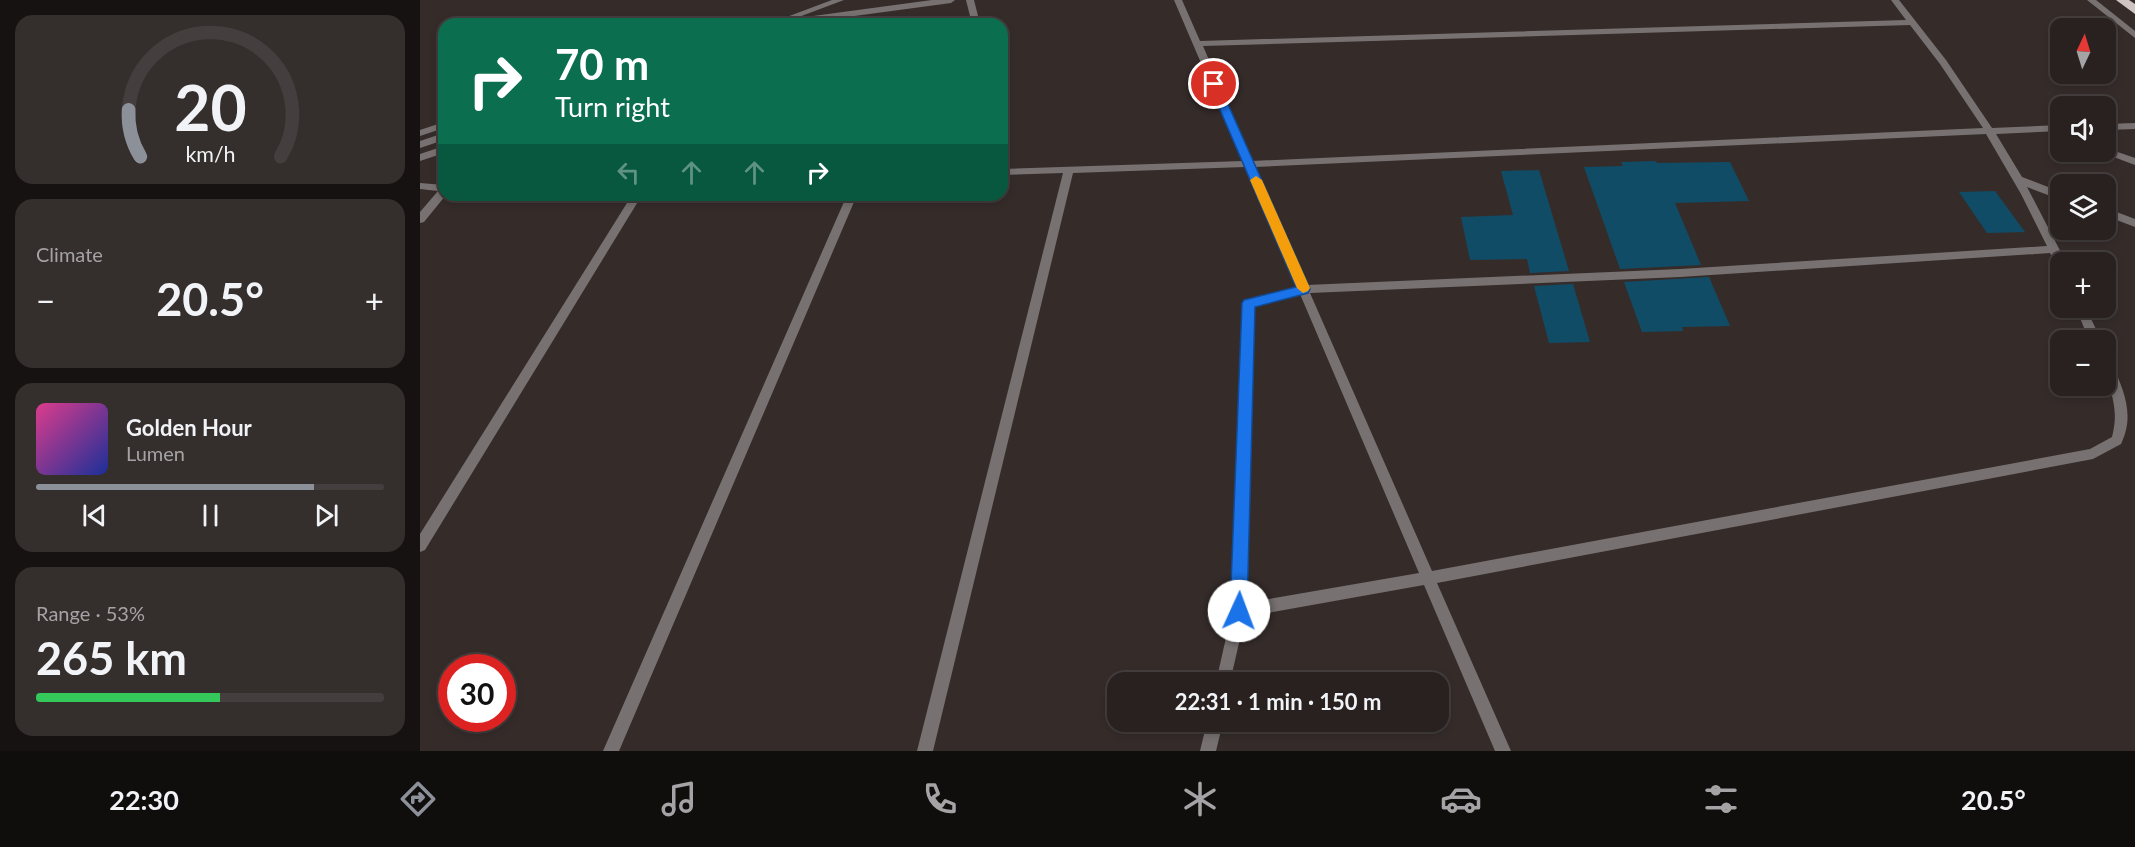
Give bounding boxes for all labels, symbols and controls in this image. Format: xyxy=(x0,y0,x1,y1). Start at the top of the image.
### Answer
north arrow xyxy=(2050,18,2116,84)
map controls xyxy=(2050,18,2116,396)
text: 70 m xyxy=(555,39,649,89)
icon: right xyxy=(456,42,534,120)
pin xyxy=(1188,58,1239,109)
icon: arrive xyxy=(1197,67,1230,100)
text: 20 xyxy=(174,69,246,144)
text: Turn right xyxy=(555,90,670,123)
button: sound xyxy=(2050,96,2116,162)
text: km/h xyxy=(185,141,235,167)
icon: left xyxy=(612,156,645,189)
icon: ahead xyxy=(675,156,708,189)
icon: ahead xyxy=(738,156,771,189)
icon: right xyxy=(801,156,834,189)
button: layers xyxy=(2050,174,2116,240)
text: Climate xyxy=(36,242,103,266)
button: + xyxy=(2050,252,2116,318)
text: 20.5° xyxy=(156,272,264,326)
text: − xyxy=(36,280,55,320)
text: + xyxy=(365,280,384,320)
button: − xyxy=(2050,330,2116,396)
text: Golden Hour xyxy=(126,414,252,441)
text: Lumen xyxy=(126,441,185,465)
icon: previous xyxy=(78,499,111,532)
icon: pause xyxy=(194,499,227,532)
icon: next xyxy=(310,499,343,532)
position arrow xyxy=(1207,579,1271,643)
text: Range · 53% xyxy=(36,601,145,625)
text: 265 km xyxy=(36,631,187,685)
speed limit sign: 30 xyxy=(438,654,516,732)
text: 22:31 · 1 min · 150 m xyxy=(1175,688,1381,715)
icon: directions xyxy=(397,778,439,820)
icon: music xyxy=(658,778,700,820)
icon: phone xyxy=(919,778,961,820)
icon: climate xyxy=(1179,778,1221,820)
icon: car xyxy=(1440,778,1482,820)
icon: filters xyxy=(1700,778,1742,820)
text: 22:30 xyxy=(109,783,179,816)
text: 20.5° xyxy=(1961,783,2026,816)

